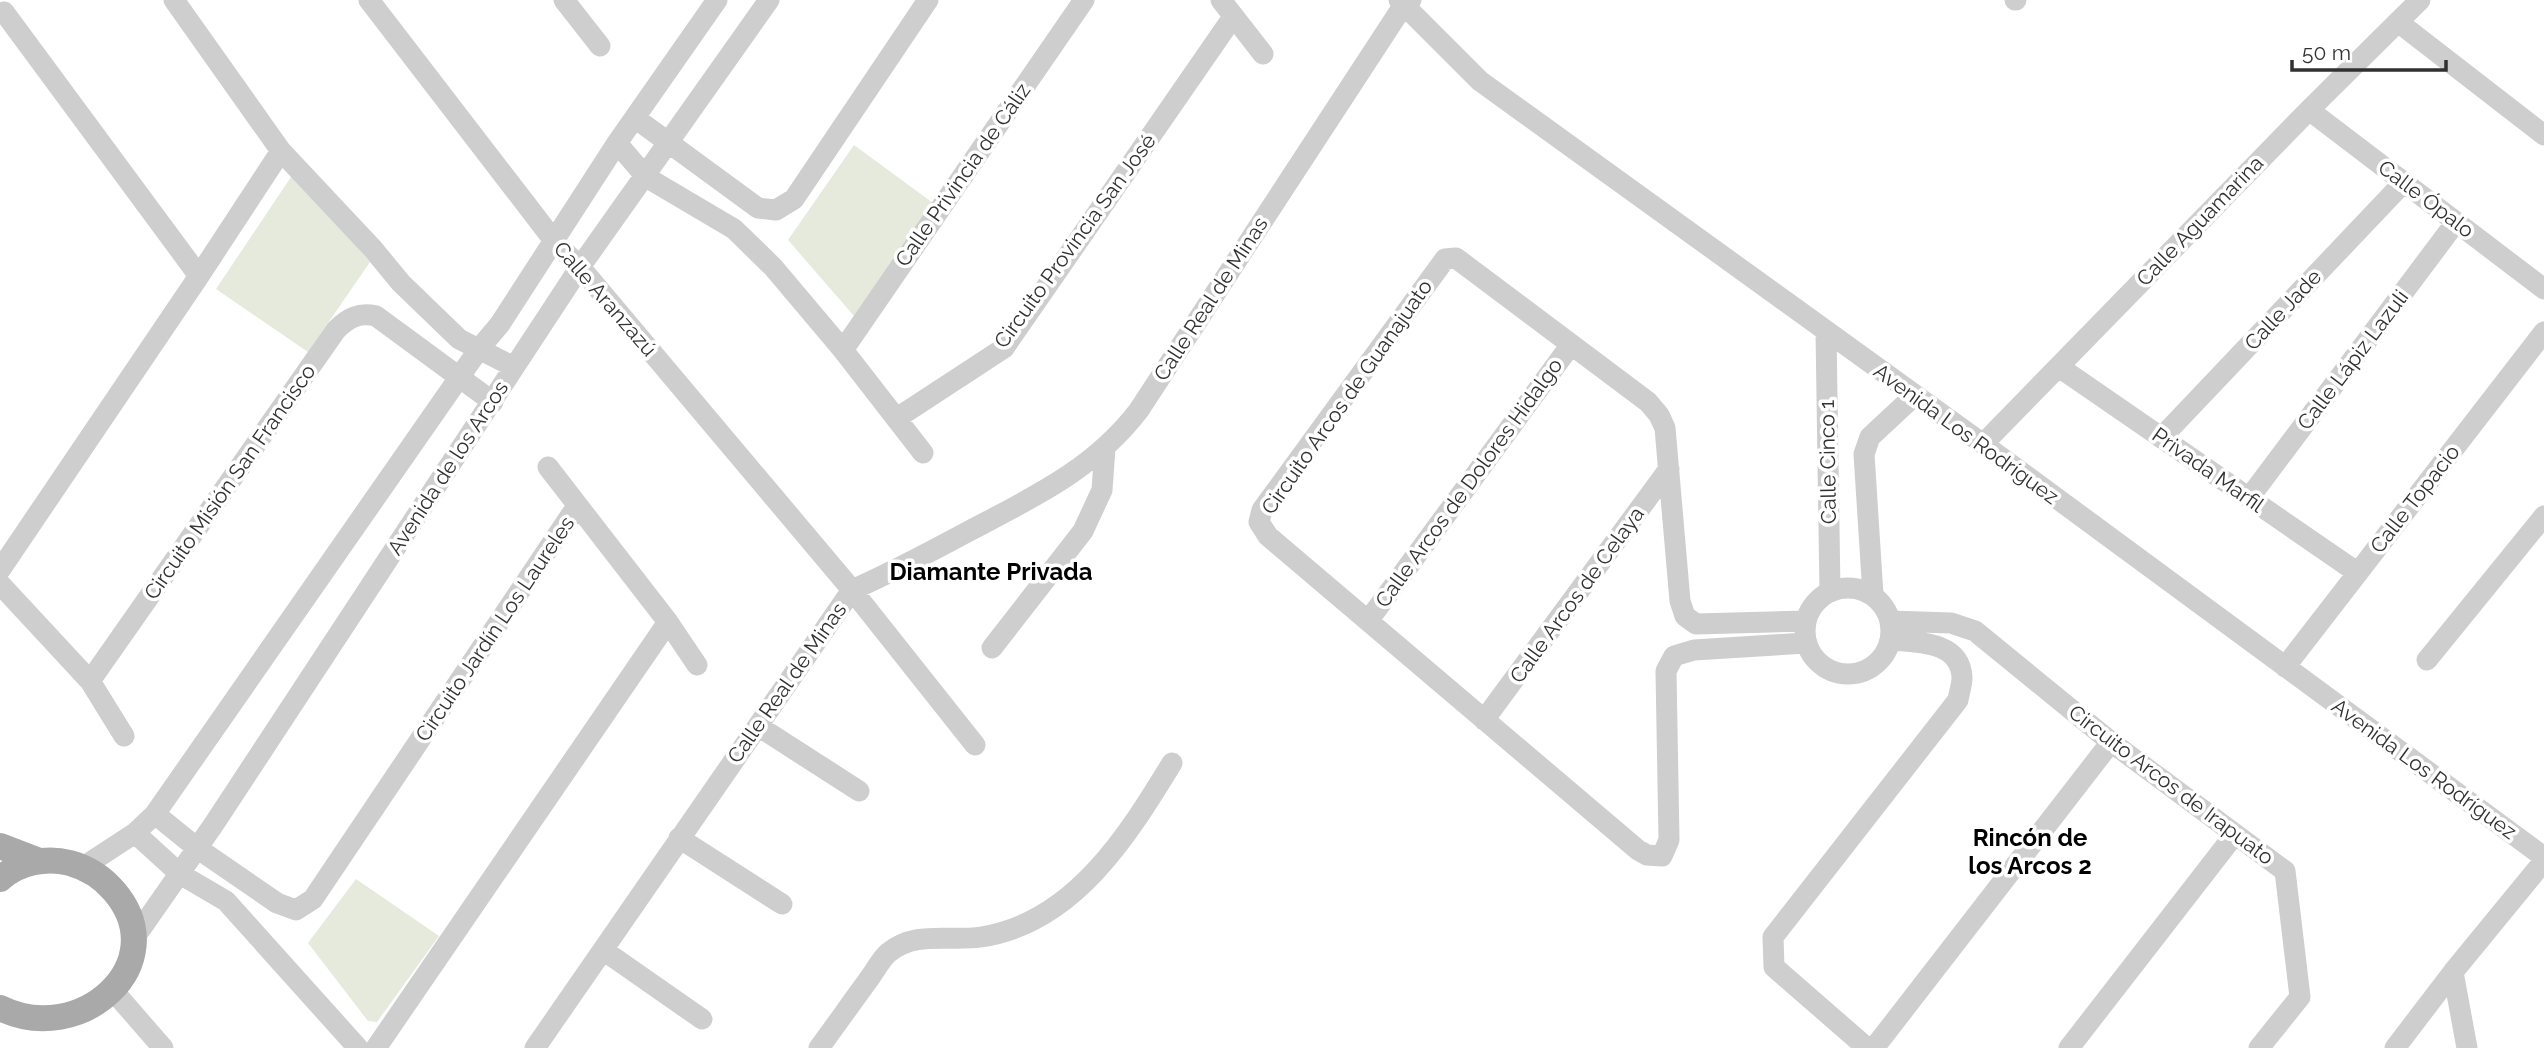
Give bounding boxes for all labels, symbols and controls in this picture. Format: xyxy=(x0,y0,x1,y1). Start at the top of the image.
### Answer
scale bar xyxy=(2292,28,2446,72)
text: 50 m xyxy=(2302,40,2351,65)
street label: Calle Privincia de Cáliz xyxy=(890,78,1035,271)
street label: Circuito Provincia San José xyxy=(989,129,1161,353)
street label: Calle Aguamarina xyxy=(2131,150,2268,291)
street label: Calle Ópalo xyxy=(2374,155,2479,243)
street label: Calle Real de Minas xyxy=(1148,212,1273,385)
street label: Calle Aranzazú xyxy=(549,236,662,361)
street label: Calle Jade xyxy=(2239,264,2326,355)
street label: Circuito Arcos de Guanajuato xyxy=(1256,275,1437,519)
street label: Calle Lápiz Lazuli xyxy=(2292,285,2413,435)
street label: Calle Arcos de Dolores Hidalgo xyxy=(1370,353,1567,612)
street label: Avenida Los Rodríguez xyxy=(1869,358,2064,509)
street label: Circuito Misión San Francisco xyxy=(139,359,321,604)
street label: Avenida de los Arcos xyxy=(382,376,513,559)
street label: Calle Cinco 1 xyxy=(1814,400,1841,524)
street label: Privada Marfil xyxy=(2148,422,2269,517)
street label: Calle Topacio xyxy=(2365,440,2465,558)
street label: Calle Arcos de Celaya xyxy=(1504,502,1649,688)
street label: Circuito Jardín Los Laureles xyxy=(410,511,579,746)
district label: Diamante Privada xyxy=(889,557,1093,586)
street label: Calle Real de Minas xyxy=(722,598,851,768)
street label: Avenida Los Rodríguez xyxy=(2327,693,2522,844)
street label: Circuito Arcos de Irapuato xyxy=(2064,699,2279,870)
district label: Rincón de los Arcos 2 xyxy=(1968,823,2092,880)

